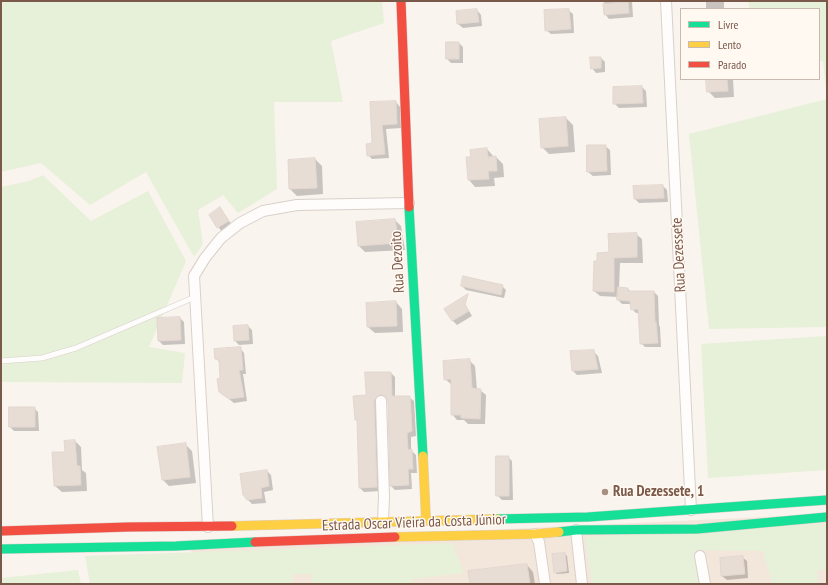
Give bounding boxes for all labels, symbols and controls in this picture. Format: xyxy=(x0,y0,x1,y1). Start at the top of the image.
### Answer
legend xyxy=(680,8,820,80)
text: Livre xyxy=(718,17,738,32)
text: Lento xyxy=(718,37,741,52)
text: Parado xyxy=(718,57,746,72)
street label: Rua Dezessete xyxy=(668,217,690,293)
street label: Rua Dezoito xyxy=(387,230,409,294)
place label: Rua Dezessete, 1 xyxy=(613,483,704,501)
marker: Rua Dezessete, 1 xyxy=(600,487,610,497)
street label: Estrada Oscar Vieira da Costa Júnior xyxy=(322,511,506,535)

